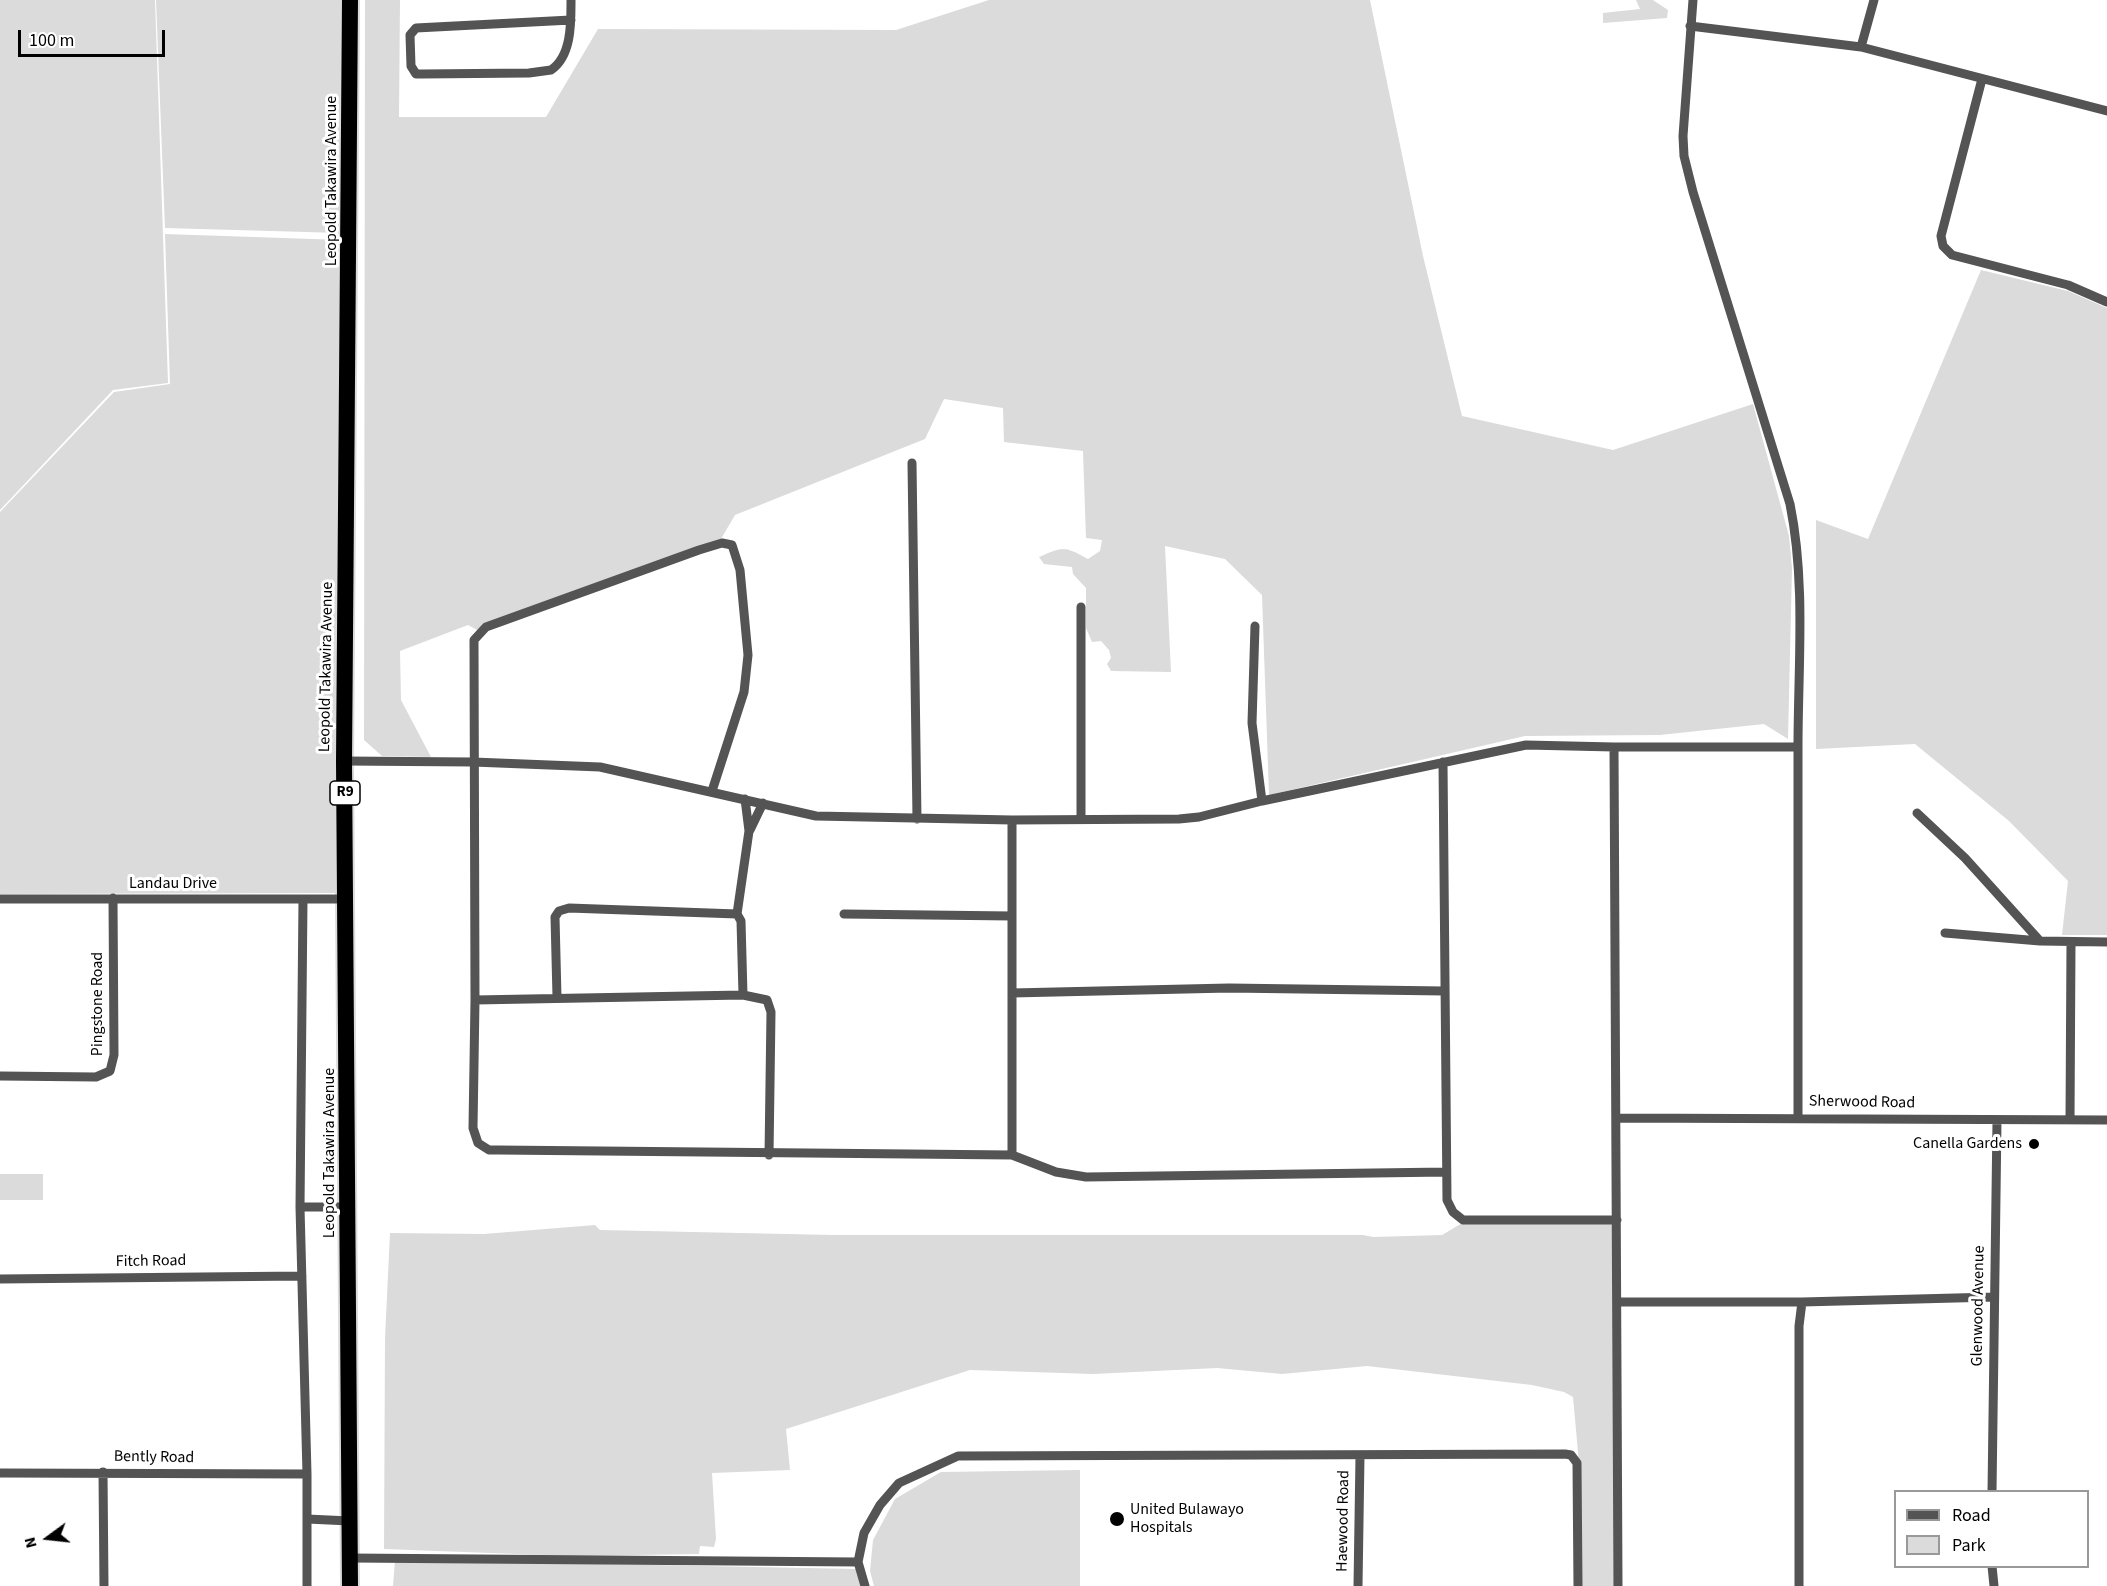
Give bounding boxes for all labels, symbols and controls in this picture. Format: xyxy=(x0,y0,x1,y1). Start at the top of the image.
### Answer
scale bar xyxy=(21,18,168,56)
text: 100 m xyxy=(29,28,74,53)
street label: Leopold Takawira Avenue xyxy=(322,96,342,266)
street label: Leopold Takawira Avenue xyxy=(316,582,338,752)
road number: R9 xyxy=(330,781,360,805)
street label: Landau Drive xyxy=(129,874,217,894)
street label: Pingstone Road xyxy=(88,952,108,1056)
street label: Leopold Takawira Avenue xyxy=(320,1068,340,1238)
street label: Sherwood Road xyxy=(1809,1092,1915,1114)
place label: Canella Gardens xyxy=(1913,1134,2022,1154)
marker: Canella Gardens xyxy=(2027,1137,2041,1151)
street label: Glenwood Avenue xyxy=(1968,1245,1990,1367)
street label: Fitch Road xyxy=(116,1252,186,1272)
street label: Bently Road xyxy=(114,1448,194,1468)
street label: Haewood Road xyxy=(1334,1470,1354,1572)
legend xyxy=(1894,1490,2089,1568)
place label: United Bulawayo Hospitals xyxy=(1130,1500,1244,1538)
text: Road xyxy=(1952,1503,1991,1528)
north arrow xyxy=(18,1508,78,1568)
marker: United Bulawayo Hospitals xyxy=(1108,1510,1126,1528)
text: Park xyxy=(1952,1533,1986,1558)
text: N xyxy=(19,1535,43,1551)

